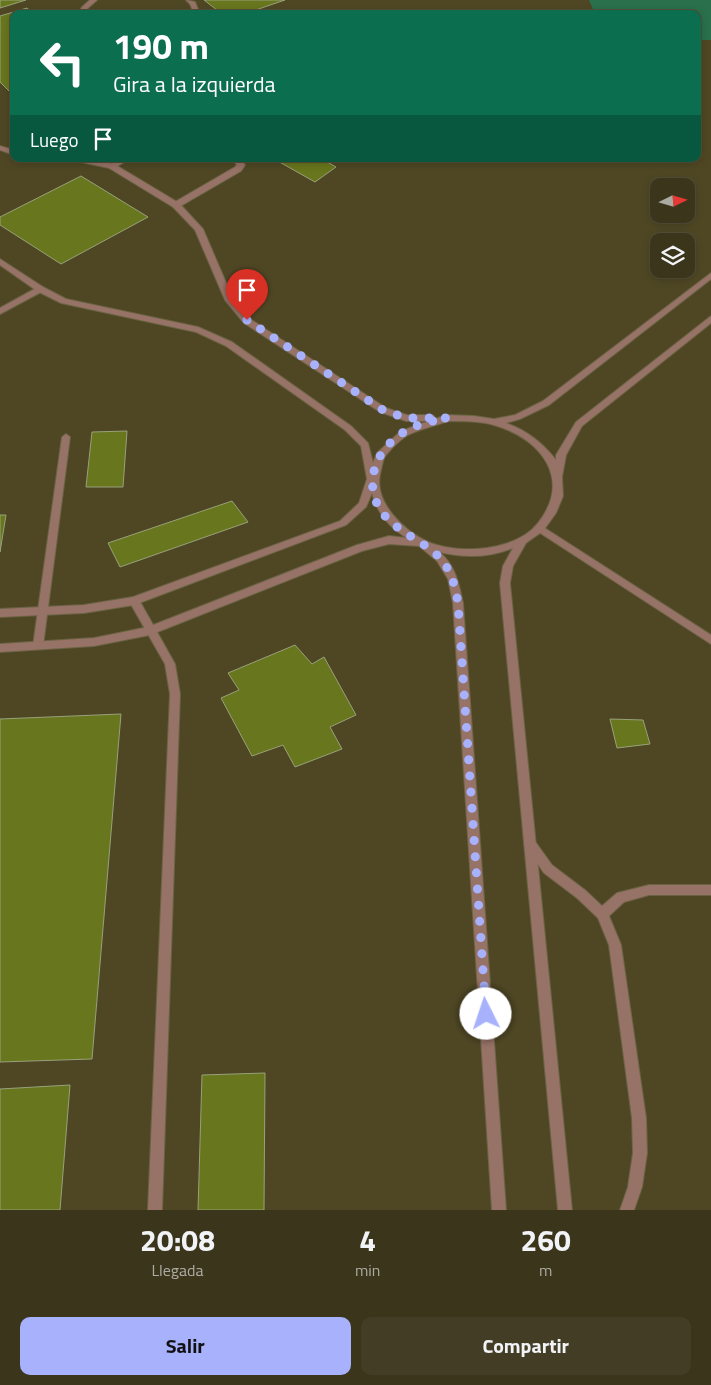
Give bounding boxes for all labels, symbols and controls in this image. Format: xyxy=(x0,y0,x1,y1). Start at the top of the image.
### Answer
text: 190 m xyxy=(113,19,209,73)
icon: left xyxy=(30,30,95,95)
text: Gira a la izquierda xyxy=(113,67,276,101)
text: Luego xyxy=(30,125,79,154)
icon: arrive xyxy=(89,125,117,153)
north arrow xyxy=(650,178,695,222)
map controls xyxy=(650,178,695,278)
button: layers xyxy=(650,233,695,278)
pin xyxy=(226,269,268,320)
icon: arrive xyxy=(233,276,261,304)
position arrow xyxy=(459,987,511,1039)
text: 20:08 xyxy=(140,1217,215,1263)
text: 4 xyxy=(359,1217,376,1263)
text: 260 xyxy=(521,1217,571,1263)
text: Llegada xyxy=(151,1258,204,1282)
text: min xyxy=(355,1258,380,1282)
text: m xyxy=(539,1258,552,1282)
button: Salir xyxy=(20,1317,351,1375)
button: Compartir xyxy=(361,1317,691,1375)

